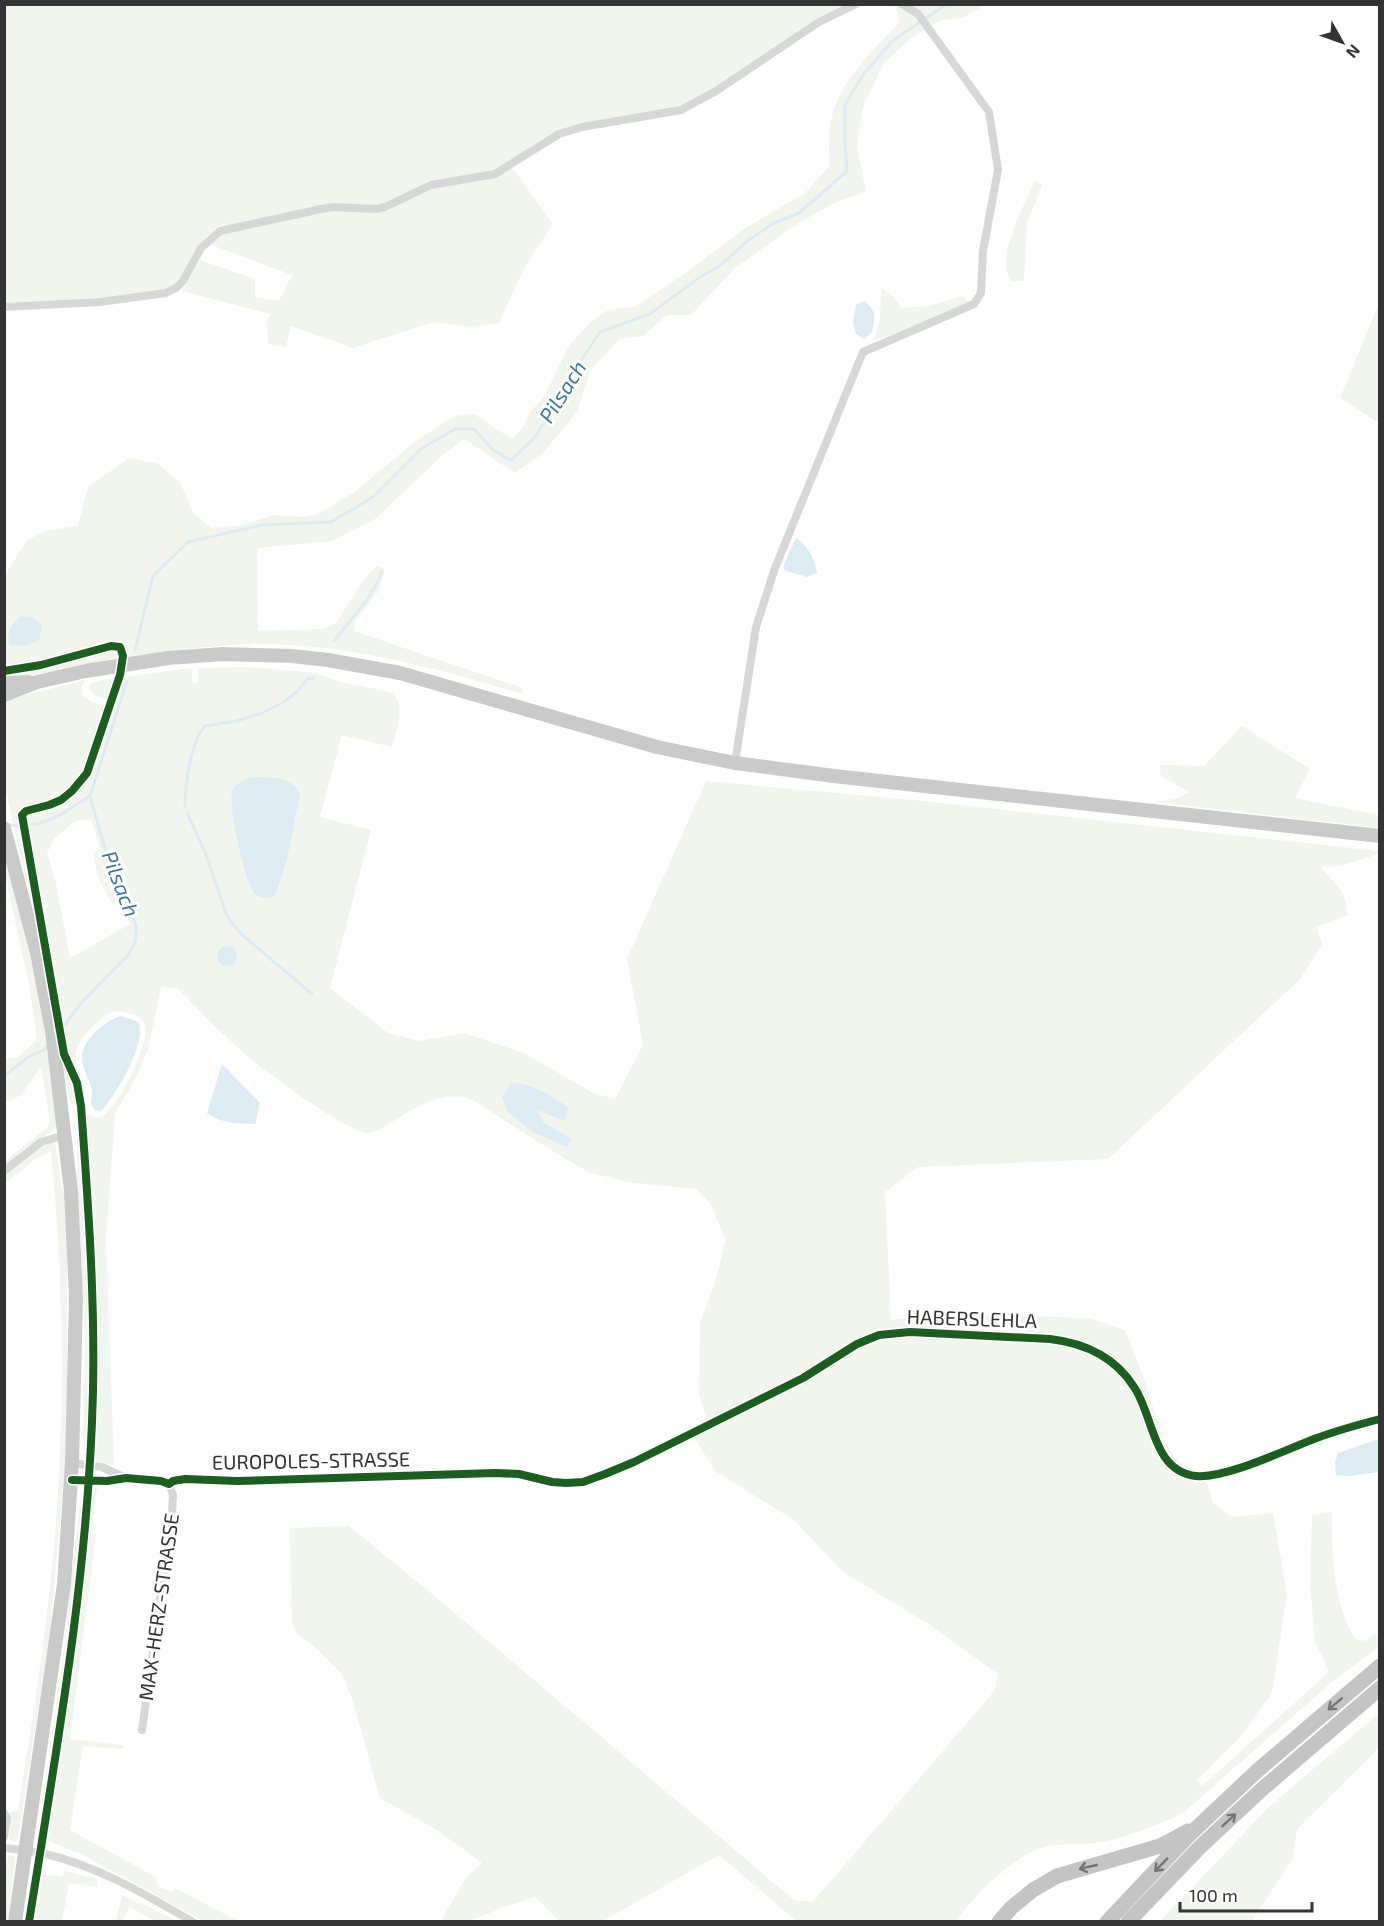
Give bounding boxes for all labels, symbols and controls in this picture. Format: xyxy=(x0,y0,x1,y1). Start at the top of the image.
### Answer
north arrow xyxy=(1312,12,1372,72)
text: N xyxy=(1343,41,1365,62)
water label: Pilsach xyxy=(533,355,591,427)
water label: Pilsach xyxy=(97,847,145,920)
street label: HABERSLEHLA xyxy=(906,1304,1038,1332)
street label: EUROPOLES-STRASSE xyxy=(212,1446,410,1474)
street label: MAX-HERZ-STRASSE xyxy=(133,1512,183,1702)
one-way arrow xyxy=(1328,1697,1343,1711)
one-way arrow xyxy=(1221,1813,1236,1827)
one-way arrow xyxy=(1154,1857,1168,1872)
one-way arrow xyxy=(1079,1861,1098,1873)
scale bar xyxy=(1180,1875,1312,1913)
text: 100 m xyxy=(1189,1884,1238,1906)

